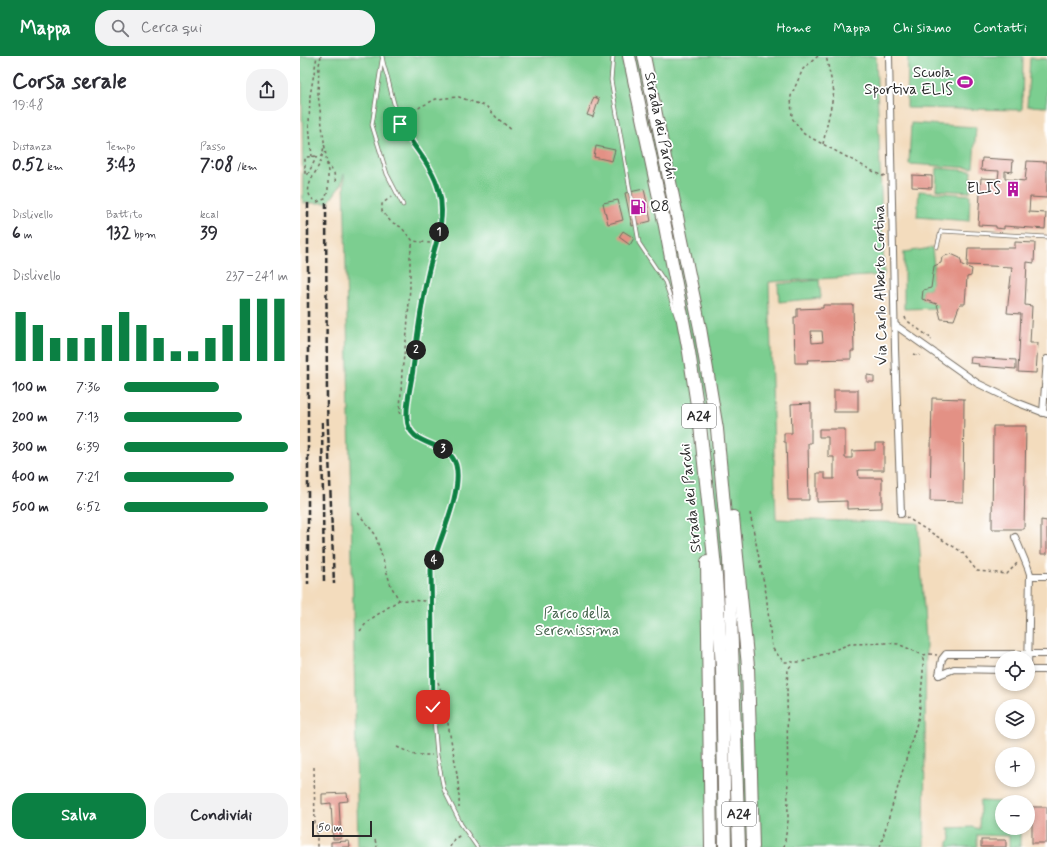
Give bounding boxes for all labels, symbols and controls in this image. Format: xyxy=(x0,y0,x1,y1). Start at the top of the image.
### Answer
search box xyxy=(95,10,375,46)
text: Mappa xyxy=(20,16,71,41)
icon: search xyxy=(109,17,131,39)
text: Cerca qui xyxy=(141,18,202,38)
text: Home xyxy=(776,19,811,37)
text: Mappa xyxy=(833,19,871,37)
text: Chi siamo xyxy=(893,19,951,37)
text: Contatti xyxy=(973,19,1027,37)
place label: Scuola Sportiva ELIS xyxy=(864,63,954,100)
text: Corsa serale xyxy=(12,68,127,96)
button: share xyxy=(246,69,288,111)
street label: Strada dei Parchi xyxy=(639,70,681,182)
sports icon: Scuola Sportiva ELIS xyxy=(956,73,974,91)
text: 19:48 xyxy=(12,97,44,114)
pin xyxy=(383,107,417,141)
icon: arrive xyxy=(389,113,411,135)
text: Distanza xyxy=(12,140,52,154)
text: Tempo xyxy=(106,140,135,154)
text: Passo xyxy=(200,140,226,154)
text: 0.52 xyxy=(12,154,44,176)
text: 3:43 xyxy=(106,154,135,176)
text: 7:08 xyxy=(200,154,234,176)
text: km xyxy=(44,160,63,174)
text: /km xyxy=(234,160,258,174)
place label: ELIS xyxy=(967,179,1001,199)
building icon: ELIS xyxy=(1004,180,1022,198)
place label: Q8 xyxy=(650,197,670,217)
fuel station icon: Q8 xyxy=(629,198,647,216)
street label: Via Carlo Alberto Cortina xyxy=(870,204,892,365)
text: Dislivello xyxy=(12,208,53,222)
text: Battito xyxy=(106,208,142,222)
text: kcal xyxy=(200,208,218,222)
text: 6 xyxy=(12,222,21,244)
text: 132 xyxy=(106,222,131,244)
text: 39 xyxy=(200,222,218,244)
pin: 1 xyxy=(429,222,449,242)
text: 1 xyxy=(437,225,441,239)
text: m xyxy=(21,228,32,242)
text: bpm xyxy=(131,228,156,242)
text: Dislivello xyxy=(12,268,61,285)
text: 237–241 m xyxy=(226,268,288,285)
pin: 2 xyxy=(406,340,426,360)
text: 2 xyxy=(413,343,419,357)
text: 100 m xyxy=(12,379,47,396)
text: 7:36 xyxy=(76,379,100,396)
road number: A24 xyxy=(682,404,716,428)
text: 200 m xyxy=(12,409,47,426)
text: 7:13 xyxy=(76,409,99,426)
text: 300 m xyxy=(12,439,47,456)
text: 6:39 xyxy=(76,439,100,456)
pin: 3 xyxy=(433,439,453,459)
text: 3 xyxy=(441,442,445,456)
street label: Strada dei Parchi xyxy=(675,443,707,553)
text: 400 m xyxy=(12,469,49,486)
text: 7:21 xyxy=(76,469,99,486)
text: 500 m xyxy=(12,499,49,516)
text: 6:52 xyxy=(76,499,101,516)
pin: 4 xyxy=(424,550,444,570)
text: 4 xyxy=(431,553,437,567)
park label: Parco della Serenissima xyxy=(535,604,619,641)
map controls xyxy=(995,651,1035,835)
button: locate xyxy=(995,651,1035,691)
pin xyxy=(416,690,450,724)
icon: check xyxy=(422,696,444,718)
button: layers xyxy=(995,699,1035,739)
button: + xyxy=(995,747,1035,787)
button: Salva xyxy=(12,793,146,839)
button: Condividi xyxy=(154,793,288,839)
button: − xyxy=(995,795,1035,835)
road number: A24 xyxy=(722,802,756,826)
scale bar xyxy=(312,819,372,838)
text: 50 m xyxy=(318,821,343,835)

